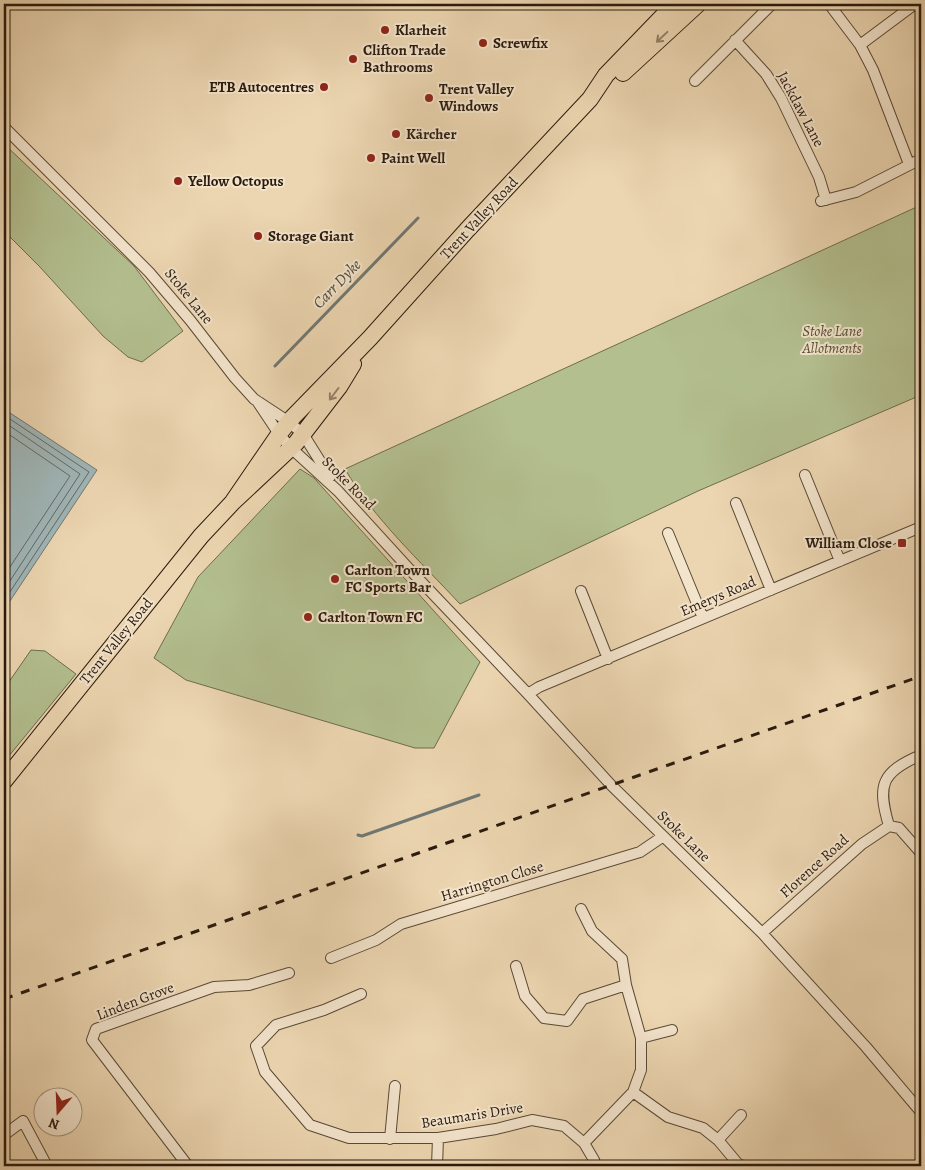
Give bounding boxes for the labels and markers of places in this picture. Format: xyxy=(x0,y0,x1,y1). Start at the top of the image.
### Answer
place label: Klarheit xyxy=(395,20,447,40)
marker: Klarheit xyxy=(379,24,391,36)
place label: Screwfix xyxy=(493,33,549,53)
marker: Screwfix xyxy=(477,37,489,49)
place label: Clifton Trade Bathrooms xyxy=(363,40,446,77)
marker: Clifton Trade Bathrooms xyxy=(347,53,359,65)
place label: ETB Autocentres xyxy=(209,77,314,97)
place label: Trent Valley Windows xyxy=(438,79,515,116)
marker: ETB Autocentres xyxy=(318,81,330,93)
marker: Trent Valley Windows xyxy=(423,92,435,104)
place label: Kärcher xyxy=(406,124,457,144)
marker: Kärcher xyxy=(390,128,402,140)
place label: Paint Well xyxy=(381,148,445,168)
marker: Paint Well xyxy=(365,152,377,164)
place label: Yellow Octopus xyxy=(187,171,284,191)
marker: Yellow Octopus xyxy=(172,175,184,187)
place label: Storage Giant xyxy=(268,226,354,246)
marker: Storage Giant xyxy=(252,230,264,242)
place label: William Close xyxy=(804,533,892,553)
marker: William Close xyxy=(896,537,908,549)
place label: Carlton Town FC Sports Bar xyxy=(345,560,431,597)
marker: Carlton Town FC Sports Bar xyxy=(329,573,341,585)
place label: Carlton Town FC xyxy=(318,607,423,627)
marker: Carlton Town FC xyxy=(302,611,314,623)

